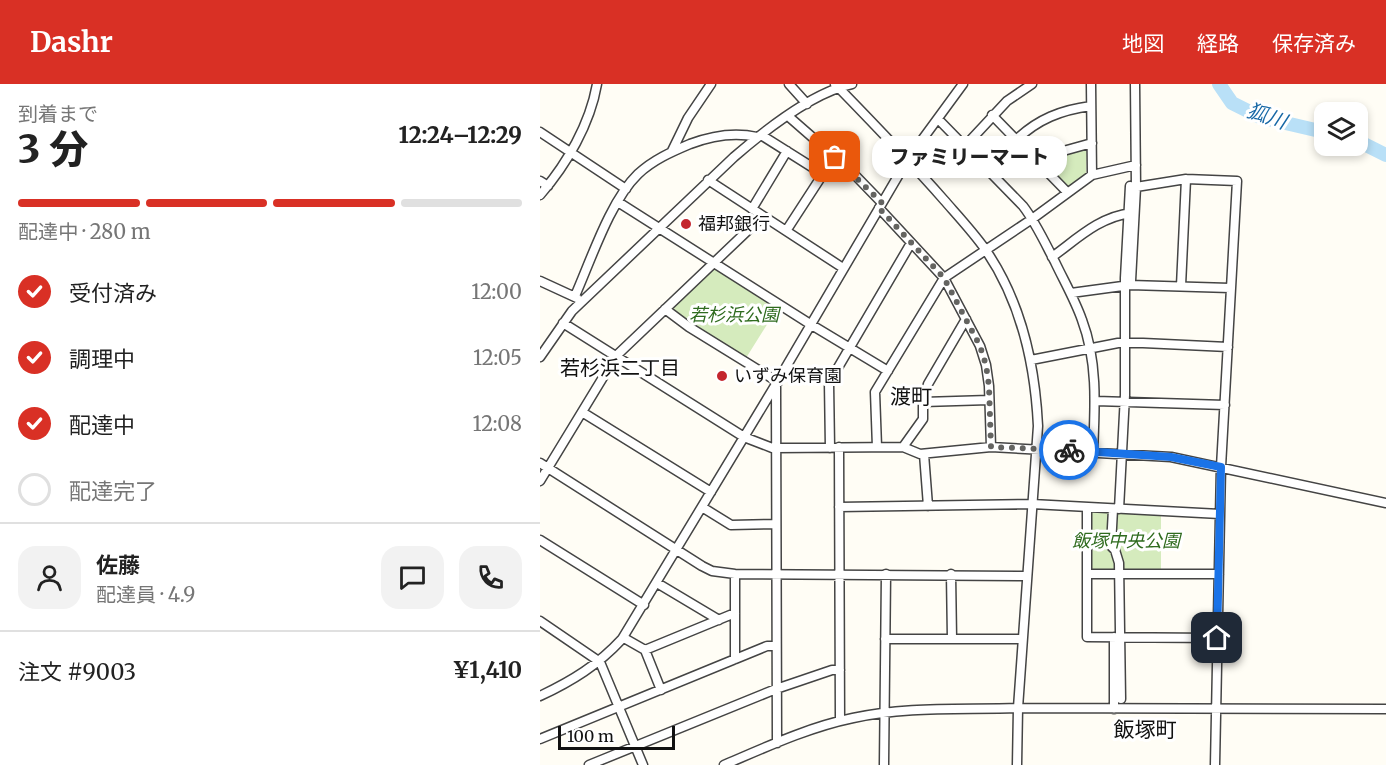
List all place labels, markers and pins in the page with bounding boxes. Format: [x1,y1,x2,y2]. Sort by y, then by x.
pin [809,131,860,182]
callout: ファミリーマート [871,136,1066,178]
place label: 福邦銀行 [698,212,770,235]
marker: 福邦銀行 [679,217,693,231]
place label: いずみ保育園 [734,364,842,387]
marker: いずみ保育園 [715,369,729,383]
pin [1191,612,1242,663]

